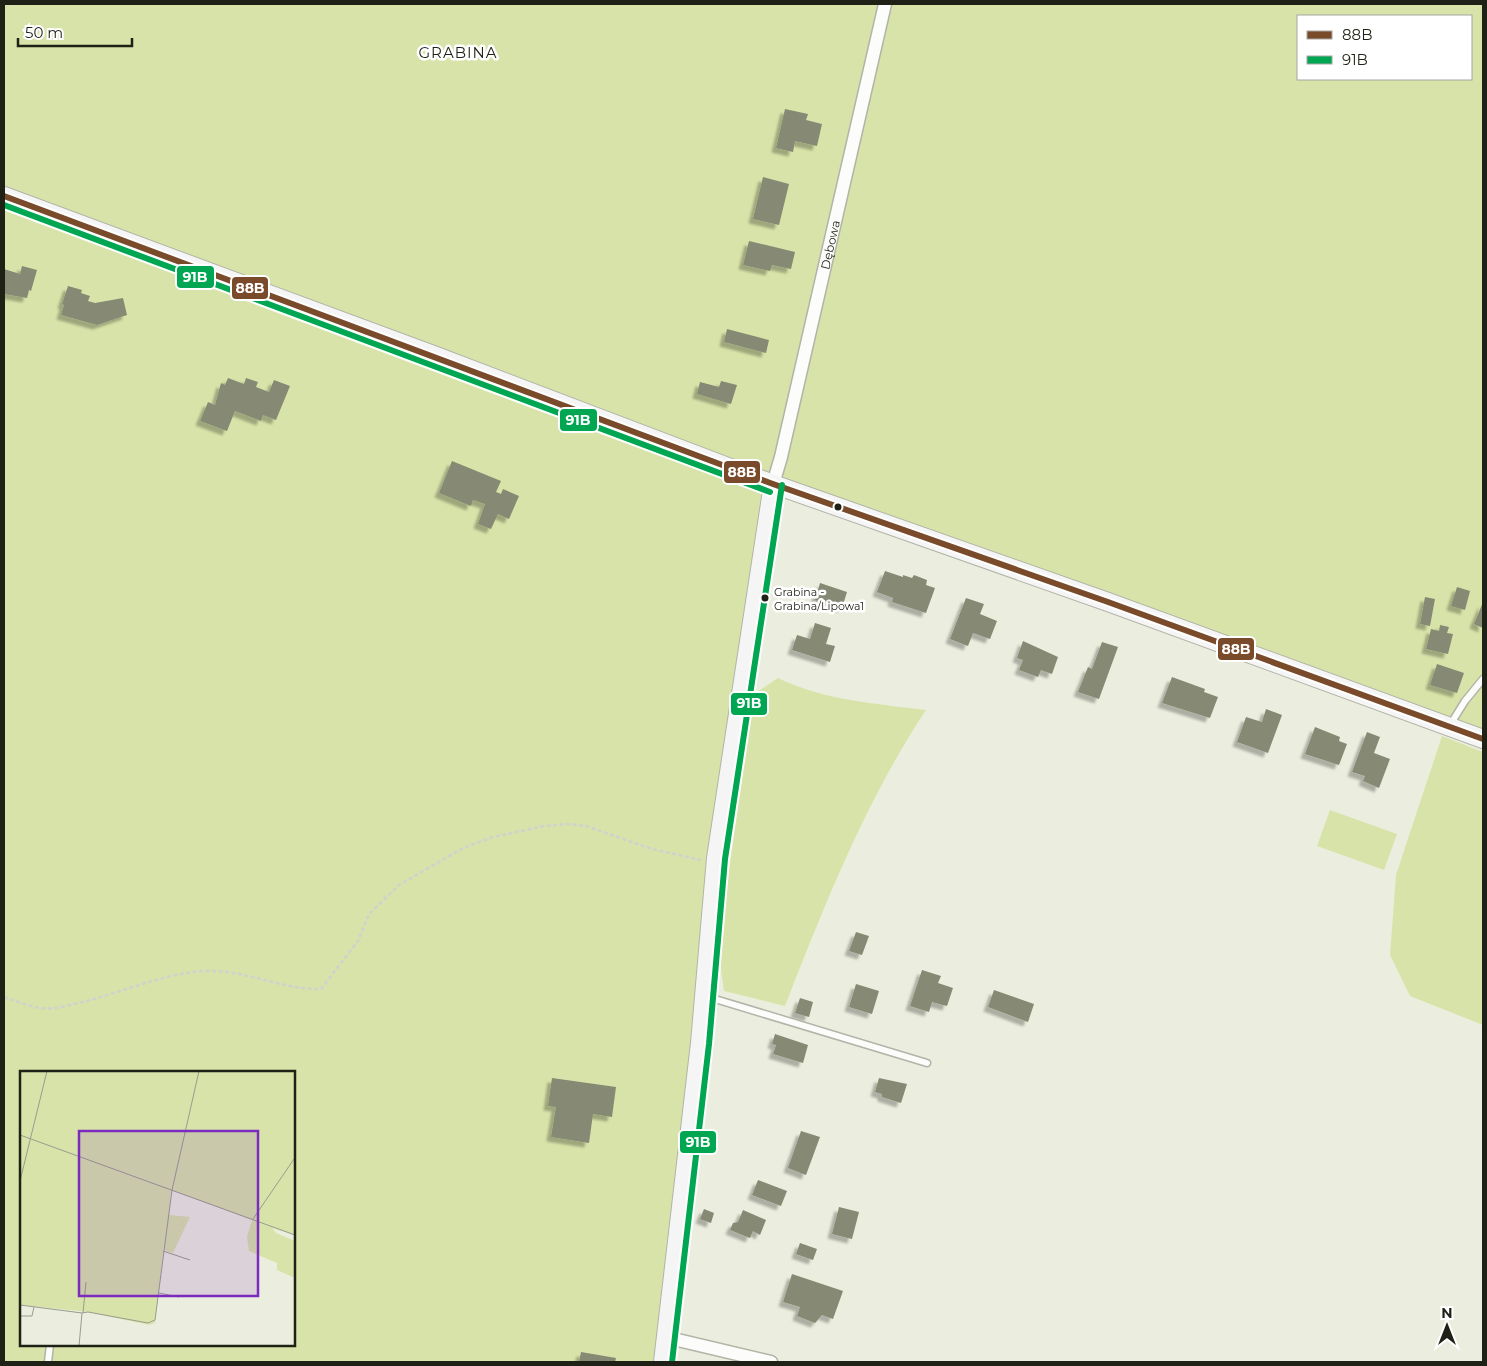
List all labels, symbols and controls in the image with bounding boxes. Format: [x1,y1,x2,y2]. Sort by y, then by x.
scale bar [18,15,131,47]
legend [1297,15,1472,80]
text: 50 m [25,23,63,42]
text: 88B [1342,25,1372,44]
district label: GRABINA [419,43,498,62]
text: 91B [1342,50,1368,69]
street label: Dębowa [817,219,843,271]
line badge: 91B [176,265,215,289]
text: 91B [182,268,208,286]
line badge: 88B [231,276,269,300]
text: 88B [235,279,265,297]
line badge: 91B [559,408,598,432]
text: 91B [565,411,591,429]
line badge: 88B [723,460,761,484]
text: 88B [727,463,757,481]
unlabelled marker [833,502,843,512]
place label: Grabina - Grabina/Lipowa1 [774,585,864,613]
marker: Grabina - Grabina/Lipowa1 [760,593,770,603]
line badge: 88B [1217,637,1255,661]
text: 88B [1221,640,1251,658]
line badge: 91B [730,692,768,716]
text: 91B [736,694,762,712]
inset map [20,1071,295,1346]
line badge: 91B [679,1130,717,1154]
text: 91B [685,1133,711,1151]
north arrow [1422,1301,1472,1351]
text: N [1441,1304,1453,1322]

